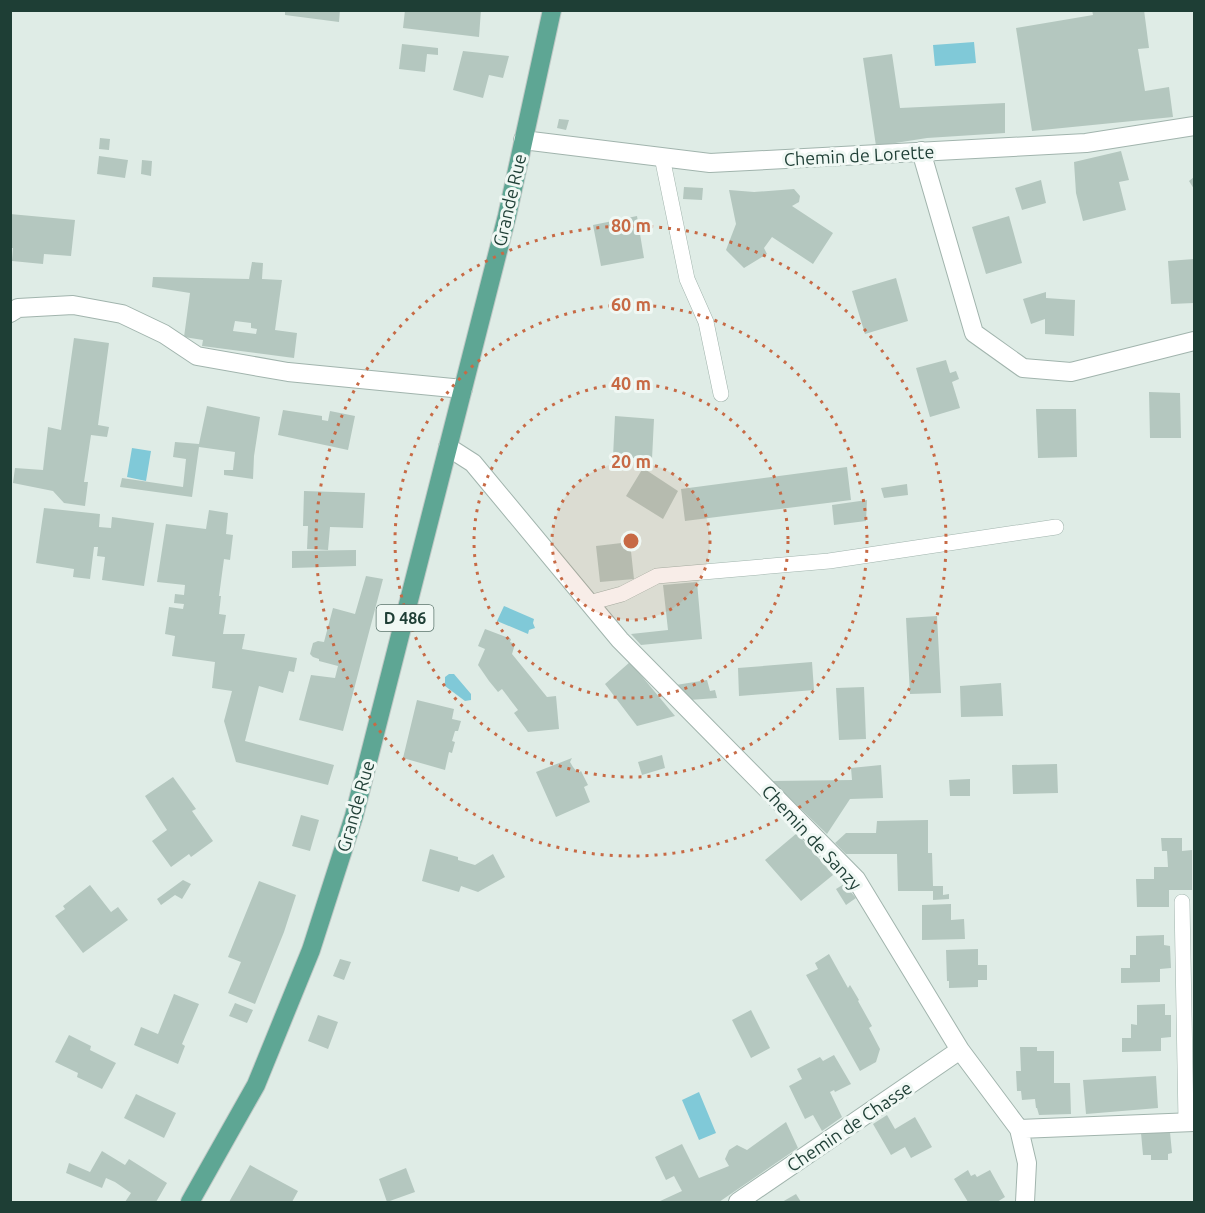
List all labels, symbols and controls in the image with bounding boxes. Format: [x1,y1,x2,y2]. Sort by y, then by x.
street label: Chemin de Lorette [783,141,935,169]
street label: Grande Rue [489,152,529,248]
text: 80 m [611,215,651,235]
text: 60 m [611,294,651,314]
text: 40 m [611,373,651,393]
text: 20 m [611,451,651,471]
centre of rings [621,531,641,551]
road number: D 486 [376,605,434,631]
street label: Grande Rue [332,758,378,854]
street label: Chemin de Sanzy [758,780,866,894]
street label: Chemin de Chasse [783,1077,915,1175]

